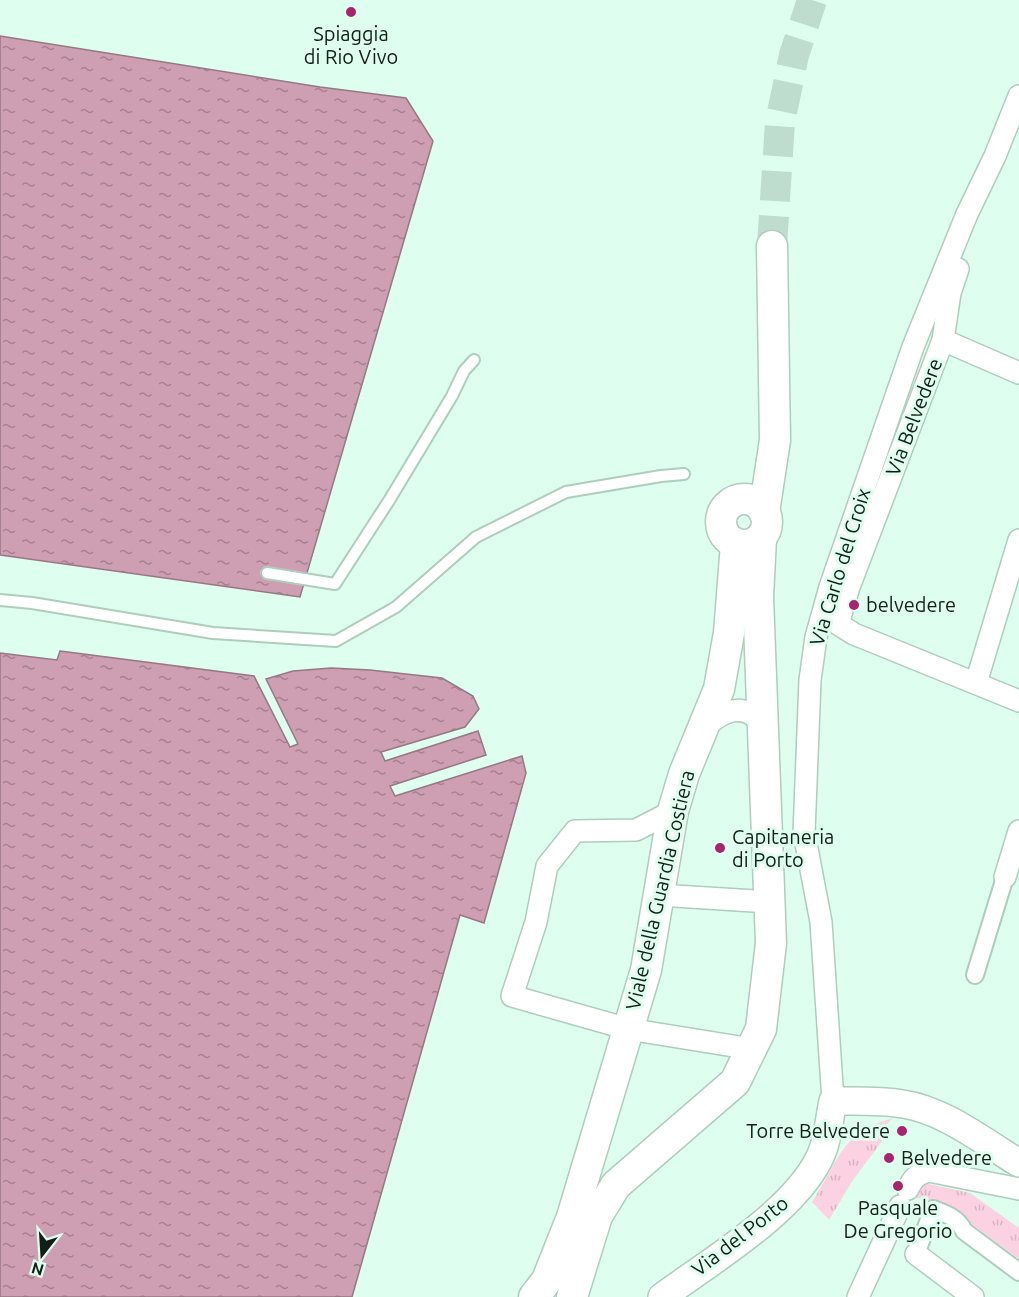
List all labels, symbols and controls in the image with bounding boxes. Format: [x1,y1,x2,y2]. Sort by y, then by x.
marker: Spiaggia di Rio Vivo [344,5,358,19]
place label: Spiaggia di Rio Vivo [304,22,398,68]
street label: Via Belvedere [881,355,947,479]
street label: Via Carlo del Croix [805,485,874,649]
place label: belvedere [866,593,956,616]
marker: belvedere [847,598,861,612]
street label: Viale della Guardia Costiera [621,768,698,1012]
place label: Capitaneria di Porto [732,825,834,871]
marker: Capitaneria di Porto [713,841,727,855]
place label: Torre Belvedere [746,1119,890,1142]
marker: Torre Belvedere [895,1124,909,1138]
place label: Belvedere [901,1146,992,1169]
marker: Belvedere [882,1151,896,1165]
marker: Pasquale De Gregorio [891,1179,905,1193]
street label: Via del Porto [687,1191,793,1280]
place label: Pasquale De Gregorio [844,1196,952,1242]
north arrow [12,1225,72,1285]
text: N [29,1259,46,1280]

